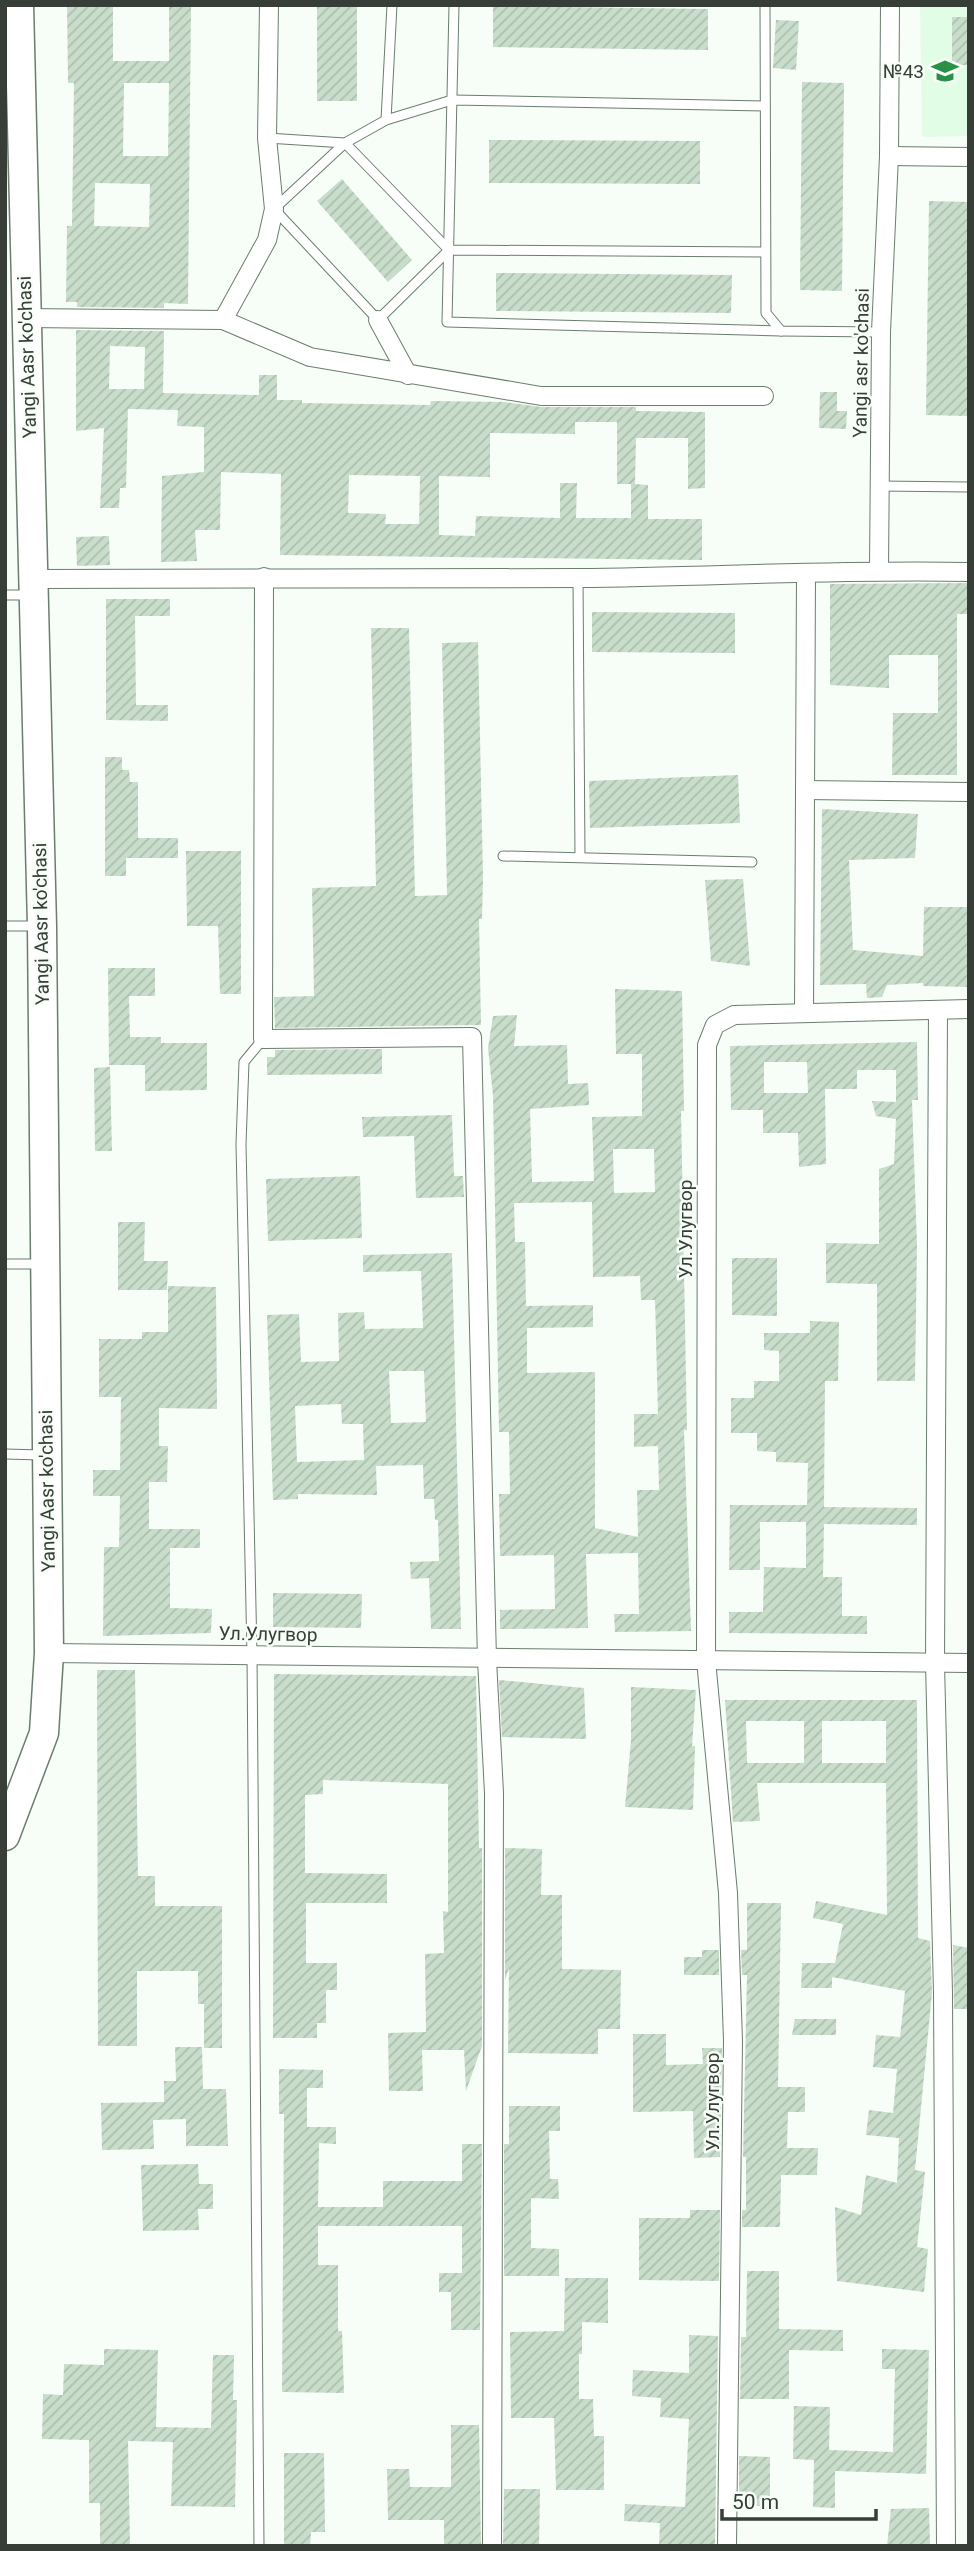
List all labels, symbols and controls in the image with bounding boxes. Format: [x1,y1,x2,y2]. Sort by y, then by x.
school or university icon: №43 [930,56,960,86]
place label: №43 [883,60,924,83]
street label: Yangi Aasr ko'chasi [13,275,41,439]
street label: Yangi asr ko'chasi [848,288,874,438]
street label: Yangi Aasr ko'chasi [28,843,54,1005]
street label: Ул.Улугвор [674,1180,697,1278]
street label: Yangi Aasr ko'chasi [34,1410,60,1572]
street label: Ул.Улугвор [218,1622,318,1646]
street label: Ул.Улугвор [701,2053,724,2151]
scale bar [722,2478,876,2522]
text: 50 m [732,2490,779,2514]

